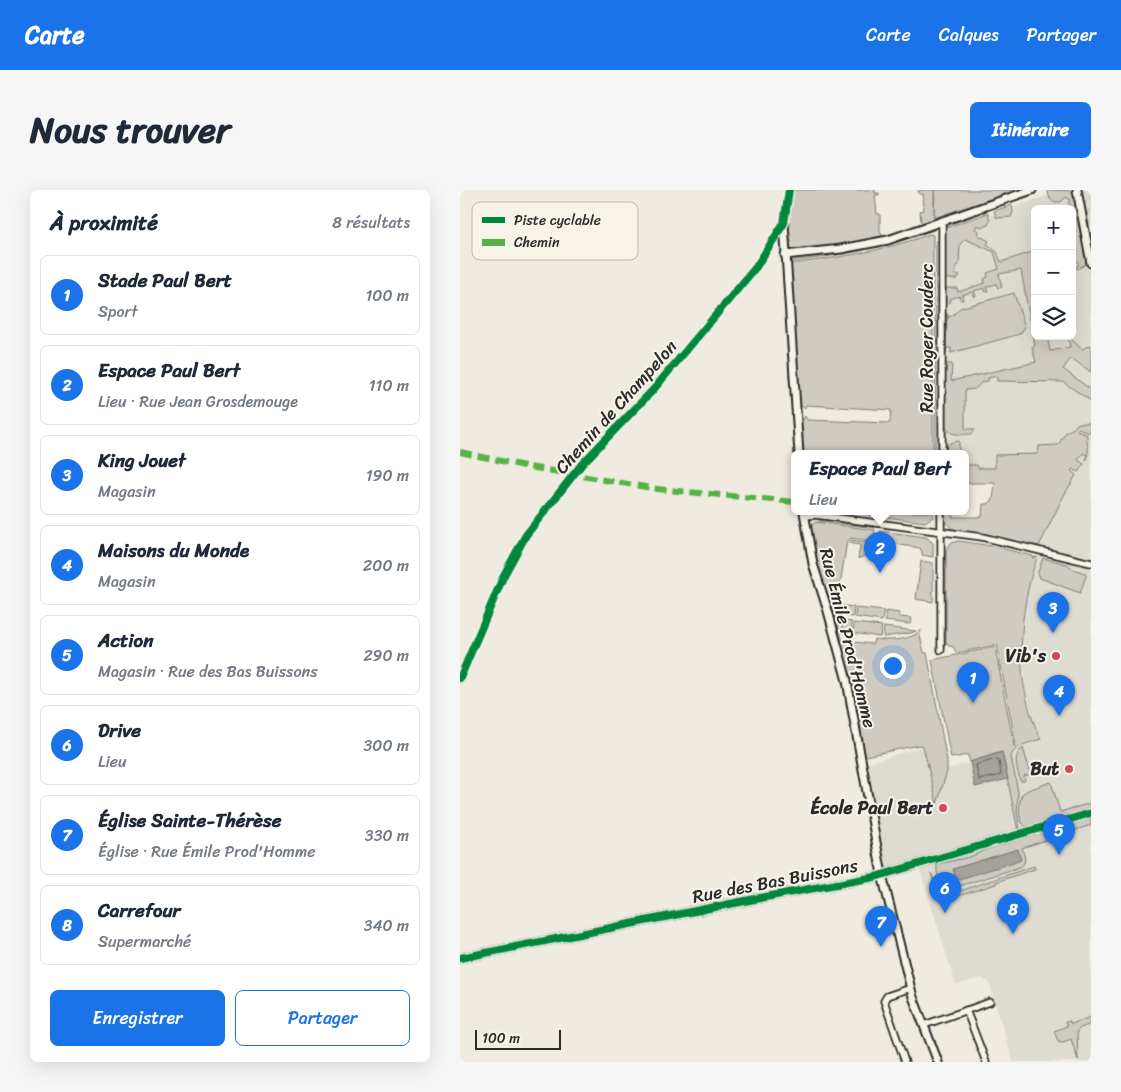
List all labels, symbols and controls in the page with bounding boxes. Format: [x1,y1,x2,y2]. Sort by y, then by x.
text: Carte [25,14,85,56]
text: Carte [866,19,911,51]
text: Calques [939,19,999,51]
text: Partager [1027,19,1096,51]
text: Nous trouver [30,99,230,161]
button: Itinéraire [970,102,1091,158]
legend [472,202,638,260]
text: À proximité [50,204,158,242]
map controls [1031,205,1076,340]
button: + [1031,205,1076,250]
text: 8 résultats [332,208,410,237]
text: Piste cyclable [514,208,601,233]
text: Chemin [514,230,560,255]
button: − [1031,250,1076,295]
street label: Rue Roger Couderc [911,263,943,413]
text: Stade Paul Bert [98,264,232,297]
text: 1 [64,281,70,310]
text: 100 m [365,281,409,310]
button: layers [1031,295,1076,340]
text: Sport [98,297,138,326]
street label: Chemin de Champelon [547,332,686,482]
text: Espace Paul Bert [98,354,240,387]
text: 2 [62,371,72,400]
text: 110 m [369,371,409,400]
text: Lieu · Rue Jean Grosdemouge [98,387,298,416]
text: King Jouet [98,444,186,477]
popup [791,450,969,515]
text: Espace Paul Bert [809,452,951,485]
text: 3 [63,461,71,490]
text: 190 m [366,461,409,490]
text: Magasin [98,477,156,506]
text: Lieu [809,485,838,514]
pin: 2 [864,532,896,573]
text: Maisons du Monde [98,534,249,567]
street label: Rue Émile Prod'Homme [810,545,886,731]
text: 4 [62,551,72,580]
text: 200 m [363,551,409,580]
text: Magasin [98,567,156,596]
pin: 3 [1037,592,1069,633]
text: Action [98,624,153,657]
place label: Vib's [1005,640,1047,672]
text: 5 [62,641,72,670]
text: 290 m [363,641,409,670]
marker: Vib's [1050,650,1062,662]
your location [880,653,906,679]
text: Magasin · Rue des Bas Buissons [98,657,318,686]
pin: 1 [957,662,989,703]
pin: 4 [1043,675,1075,716]
text: Drive [98,714,141,747]
text: 6 [62,731,72,760]
text: 300 m [364,731,409,760]
text: Lieu [98,747,127,776]
place label: But [1030,753,1059,785]
marker: But [1063,763,1075,775]
place label: École Paul Bert [810,792,933,824]
marker: École Paul Bert [937,802,949,814]
text: Église Sainte-Thérèse [98,804,281,837]
pin: 5 [1043,814,1075,855]
text: 7 [62,821,72,850]
text: 330 m [365,821,409,850]
text: Église · Rue Émile Prod'Homme [98,837,315,866]
street label: Rue des Bas Buissons [689,849,861,913]
pin: 6 [929,872,961,913]
pin: 8 [997,893,1029,934]
text: Carrefour [98,894,180,927]
pin: 7 [865,906,897,947]
text: 8 [62,911,72,940]
text: 340 m [364,911,409,940]
text: Supermarché [98,927,191,956]
button: Enregistrer [50,990,225,1046]
button: Partager [235,990,410,1046]
text: 100 m [482,1026,520,1051]
scale bar [475,1027,561,1050]

